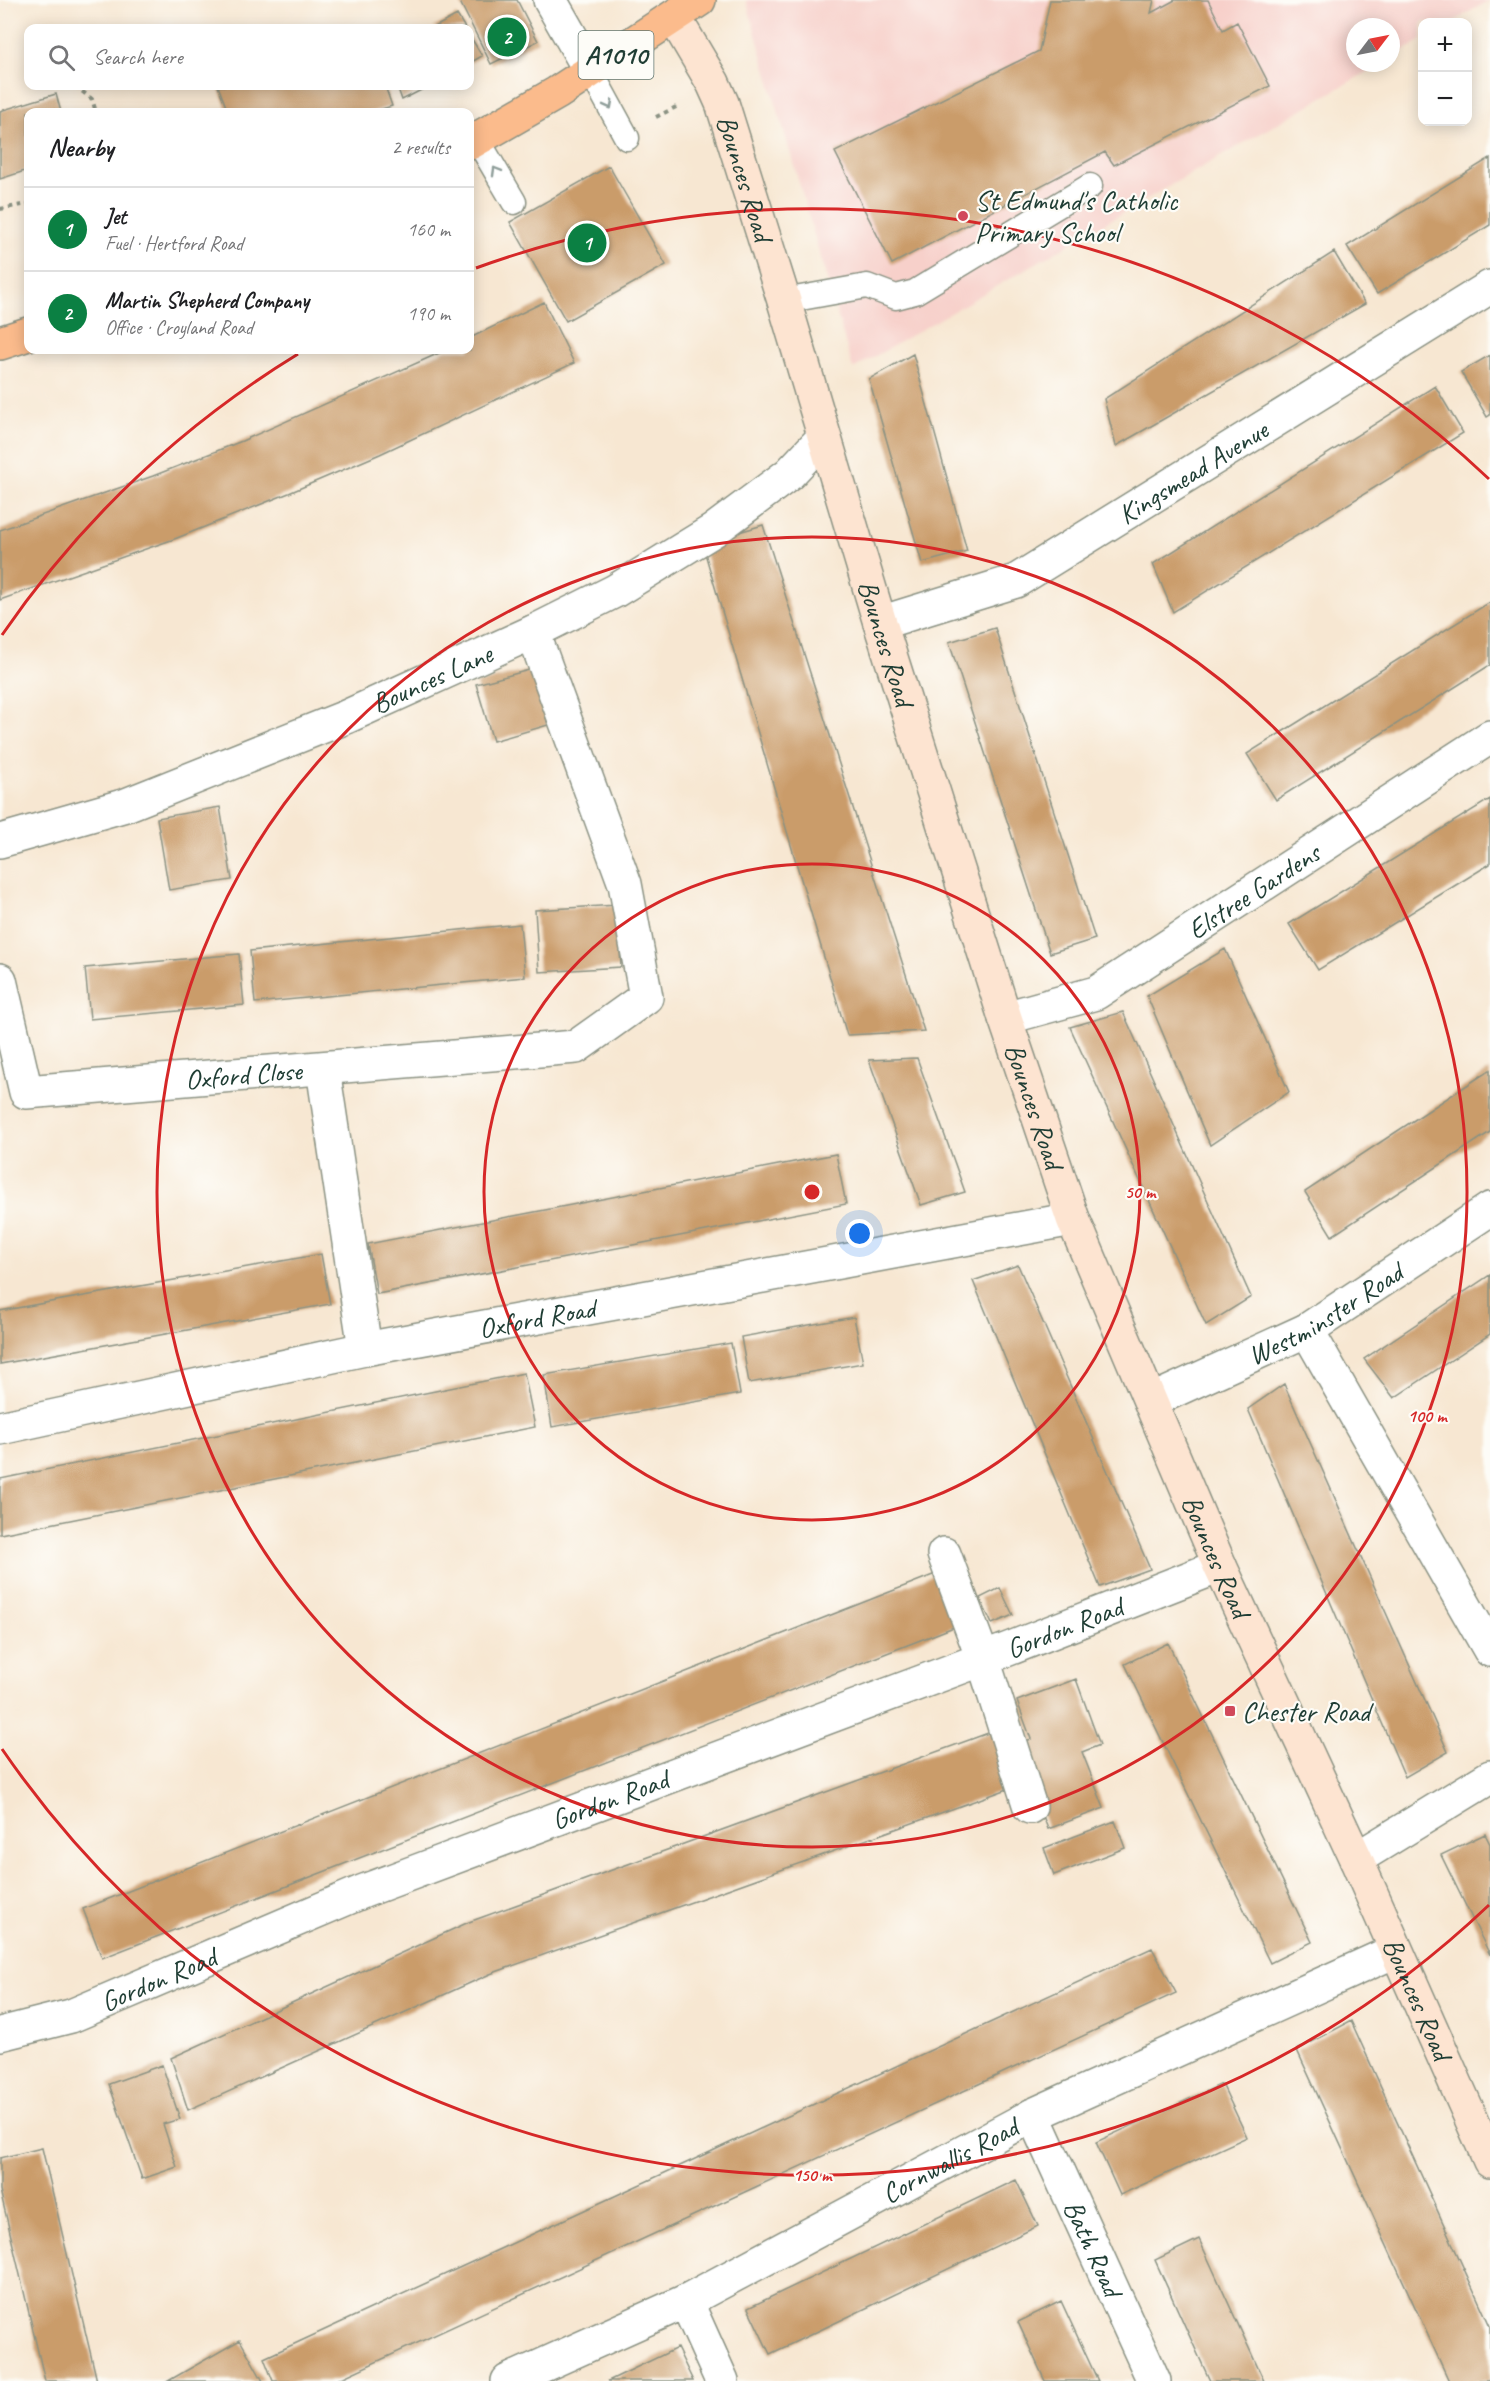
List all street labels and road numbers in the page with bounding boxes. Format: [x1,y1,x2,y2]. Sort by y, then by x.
road number: A1010 [578,31,654,79]
street label: Bounces Road [709,111,783,249]
street label: Kingsmead Avenue [1111,411,1276,531]
street label: Bounces Road [851,576,924,714]
street label: Bounces Lane [366,635,499,721]
street label: Elstree Gardens [1180,834,1328,947]
street label: Bounces Road [997,1039,1073,1177]
street label: Oxford Close [184,1052,305,1096]
street label: Westminster Road [1242,1252,1412,1372]
street label: Oxford Road [476,1289,602,1345]
street label: Bounces Road [1175,1490,1260,1626]
street label: Gordon Road [1001,1587,1131,1666]
street label: Gordon Road [546,1760,676,1837]
street label: Bounces Road [1376,1932,1462,2068]
street label: Gordon Road [95,1937,225,2019]
street label: Cornwallis Road [875,2107,1027,2211]
street label: Bath Road [1056,2194,1132,2305]

